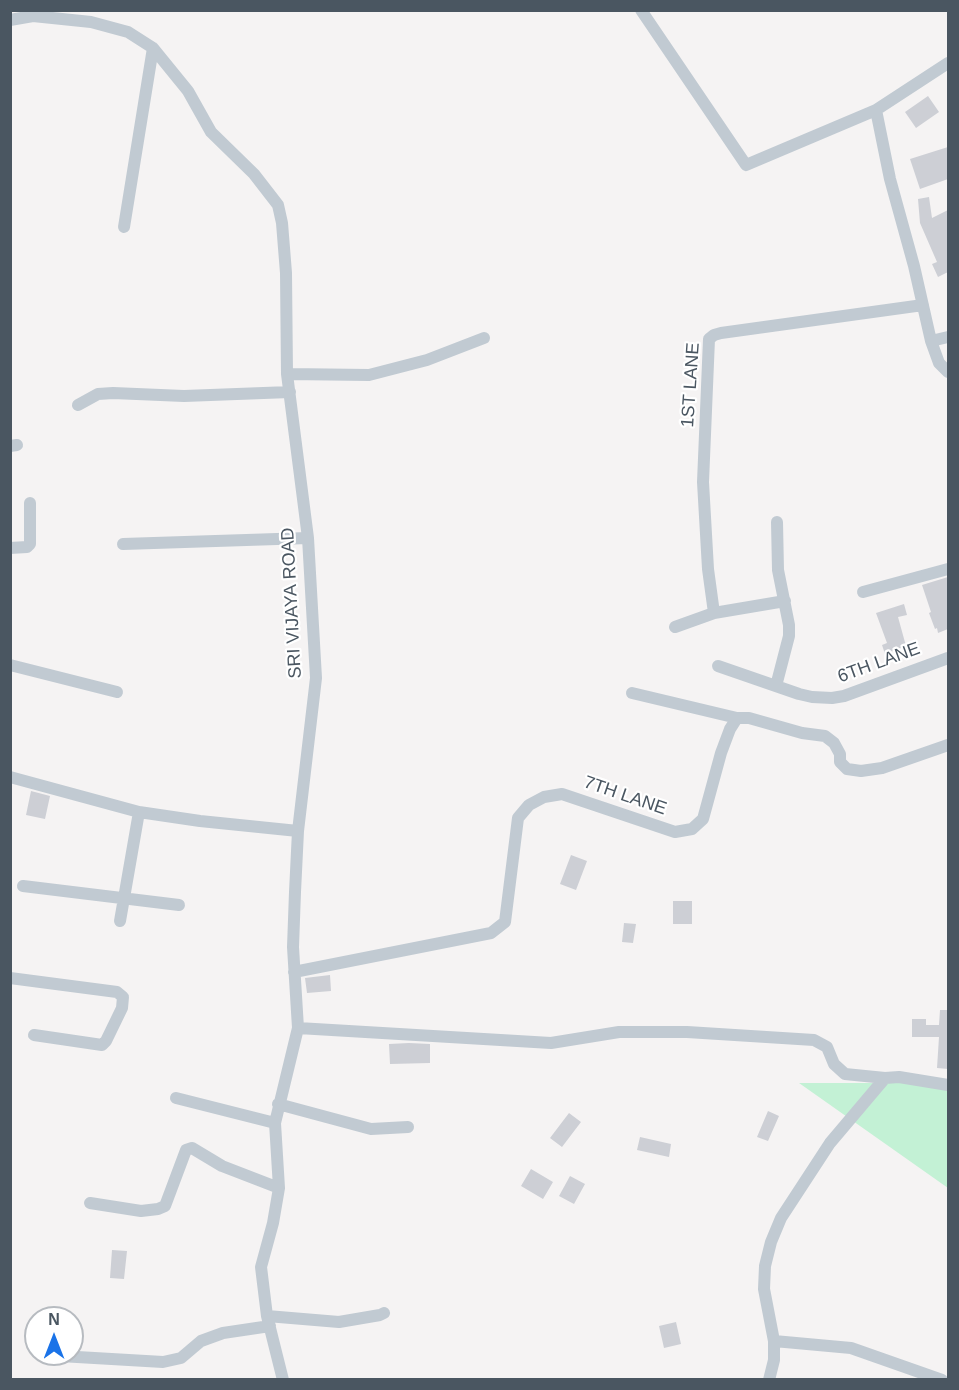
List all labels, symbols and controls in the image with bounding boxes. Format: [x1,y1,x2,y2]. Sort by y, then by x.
street label: 1ST LANE [677,342,705,428]
street label: SRI VIJAYA ROAD [277,527,307,679]
street label: 6TH LANE [835,638,923,688]
street label: 7TH LANE [581,772,669,820]
north arrow [24,1306,84,1366]
text: N [48,1311,60,1328]

